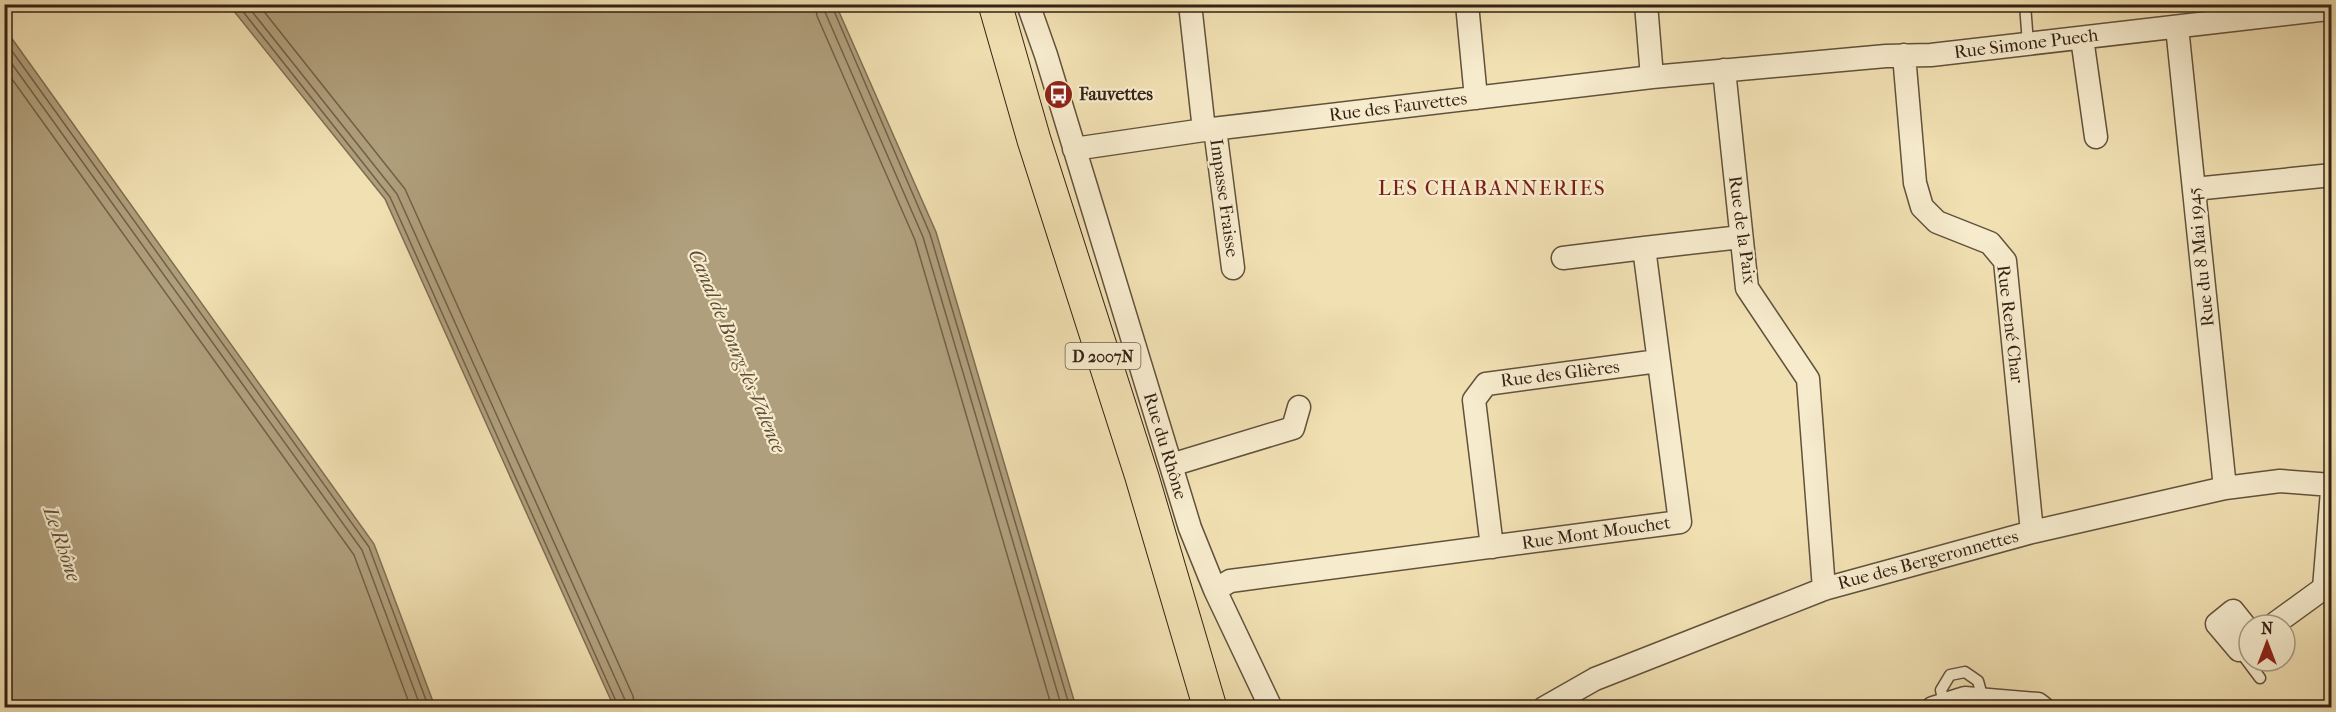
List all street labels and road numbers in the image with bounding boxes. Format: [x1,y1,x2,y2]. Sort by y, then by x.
street label: Rue Simone Puech [1953,25,2099,63]
street label: Rue des Fauvettes [1328,88,1468,126]
street label: Impasse Fraisse [1205,137,1243,259]
street label: Rue de la Paix [1724,175,1760,286]
street label: Rue du 8 Mai 1945 [2183,186,2219,328]
street label: Rue René Char [1992,264,2028,385]
road number: D 2007N [1066,343,1140,369]
street label: Rue des Glières [1499,356,1621,392]
street label: Rue du Rhône [1139,390,1191,502]
street label: Rue Mont Mouchet [1520,512,1672,554]
street label: Rue des Bergeronnettes [1835,526,2021,594]

